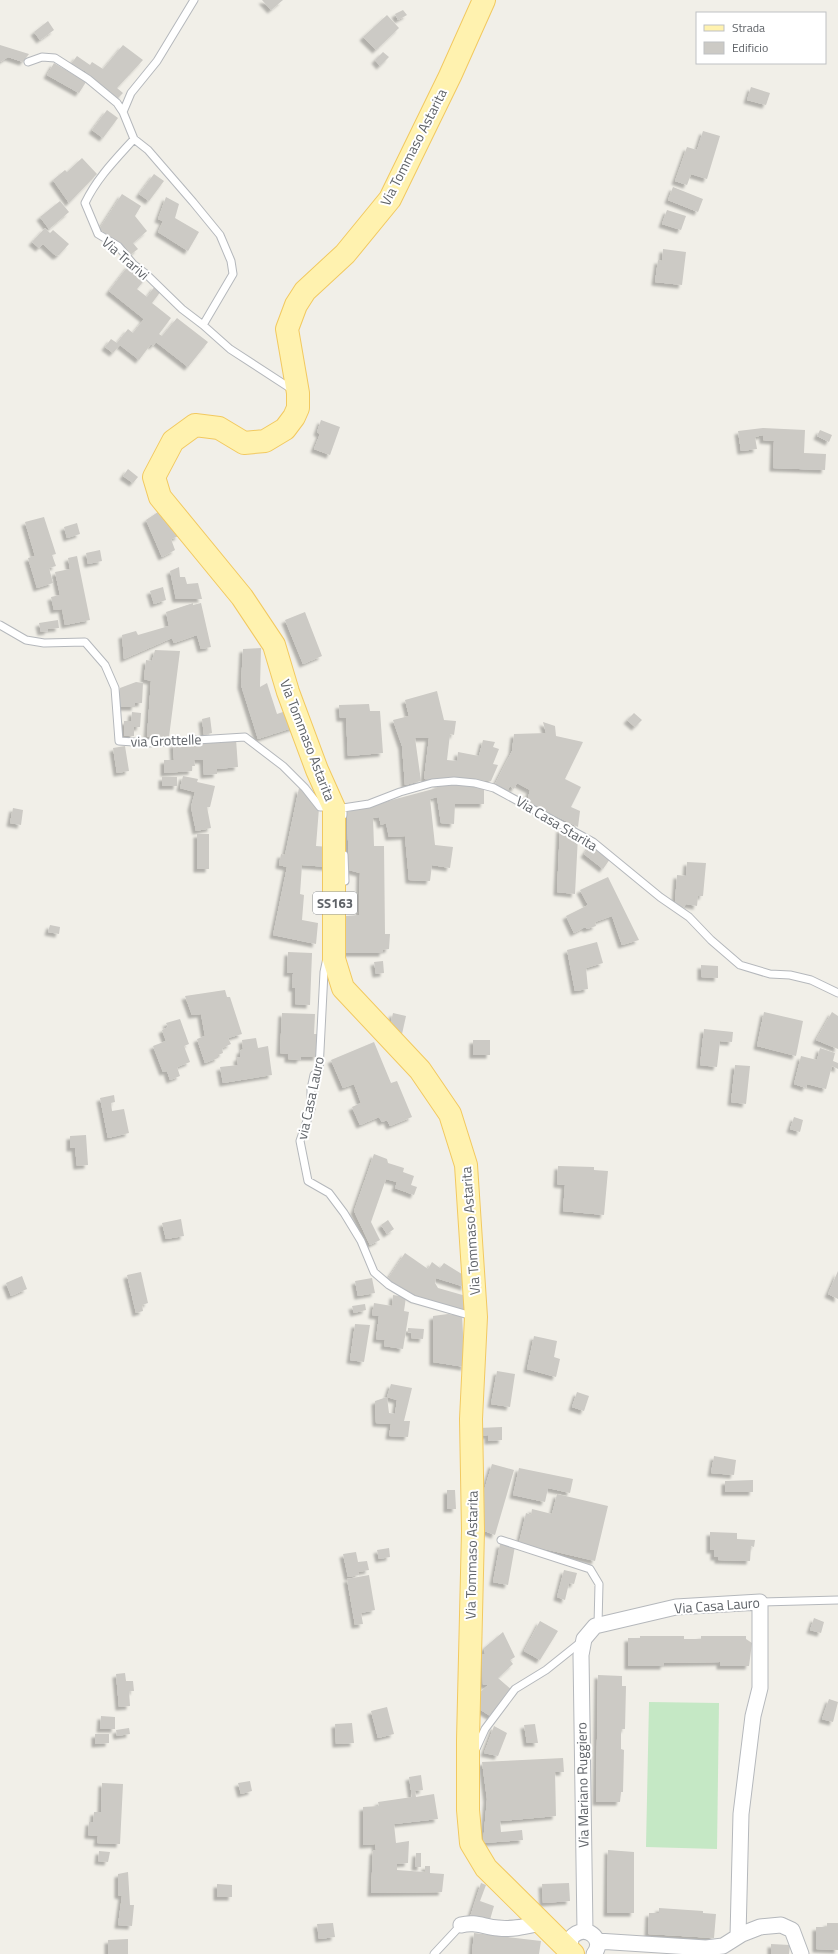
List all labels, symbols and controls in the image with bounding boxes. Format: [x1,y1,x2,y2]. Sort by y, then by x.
legend [696,12,826,64]
text: Strada [732,18,765,37]
text: Edificio [732,38,768,57]
street label: Via Tommaso Astarita [374,85,452,209]
street label: Via Trarivi [98,231,154,285]
street label: Via Tommaso Astarita [275,676,341,804]
street label: via Grottelle [130,728,202,752]
street label: Via Casa Starita [512,790,602,856]
road number: SS163 [313,892,357,914]
street label: via Casa Lauro [291,1055,329,1141]
street label: Via Tommaso Astarita [455,1166,485,1296]
street label: Via Tommaso Astarita [459,1490,483,1620]
street label: Via Casa Lauro [673,1592,761,1618]
street label: Via Mariano Ruggiero [570,1722,594,1848]

